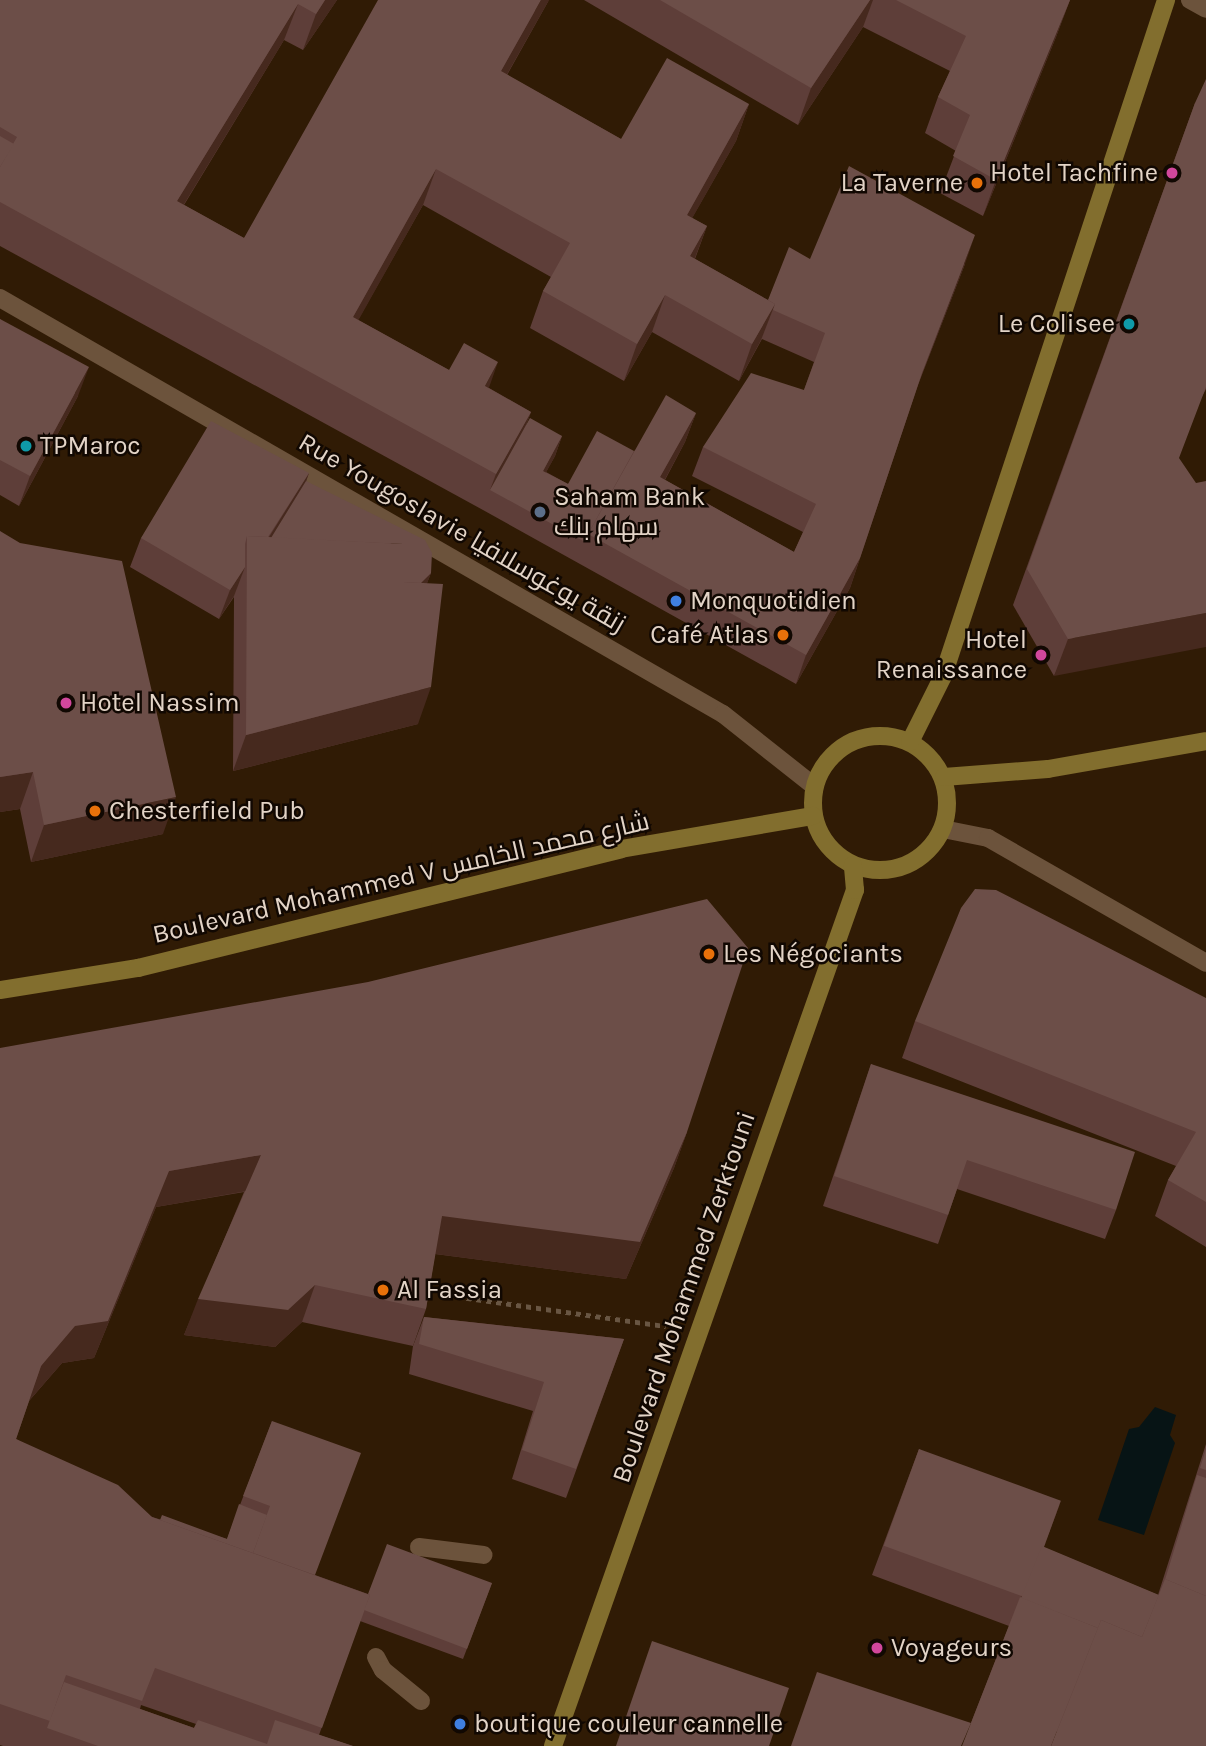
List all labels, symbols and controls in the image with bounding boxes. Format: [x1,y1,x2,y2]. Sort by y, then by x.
place label: Hotel Tachfine [990,157,1158,189]
marker: Hotel Tachfine [1164,165,1180,181]
place label: La Taverne [840,167,963,199]
marker: La Taverne [969,175,985,191]
place label: Le Colisee [998,308,1115,340]
marker: Le Colisee [1121,316,1137,332]
street label: Rue Yougoslavie زنقة يوغوسلافيا [293,426,631,640]
place label: TPMaroc [40,430,141,462]
marker: TPMaroc [18,438,34,454]
place label: Saham Bank سهام بنك [554,481,705,542]
marker: Saham Bank سهام بنك [532,504,548,520]
place label: Monquotidien [690,585,857,617]
marker: Monquotidien [668,593,684,609]
place label: Café Atlas [650,619,769,651]
place label: Hotel Renaissance [876,624,1027,686]
marker: Café Atlas [775,627,791,643]
marker: Hotel Renaissance [1033,647,1049,663]
place label: Hotel Nassim [80,687,240,719]
marker: Hotel Nassim [58,695,74,711]
place label: Chesterfield Pub [109,795,305,827]
marker: Chesterfield Pub [87,803,103,819]
street label: Boulevard Mohammed V شارع محمد الخامس [150,806,652,950]
place label: Les Négociants [723,938,903,970]
marker: Les Négociants [701,946,717,962]
street label: Boulevard Mohammed Zerktouni [606,1107,762,1487]
place label: Al Fassia [397,1274,502,1306]
marker: Al Fassia [375,1282,391,1298]
place label: Voyageurs [891,1632,1012,1664]
marker: Voyageurs [869,1640,885,1656]
place label: boutique couleur cannelle [474,1708,783,1740]
marker: boutique couleur cannelle [452,1716,468,1732]

